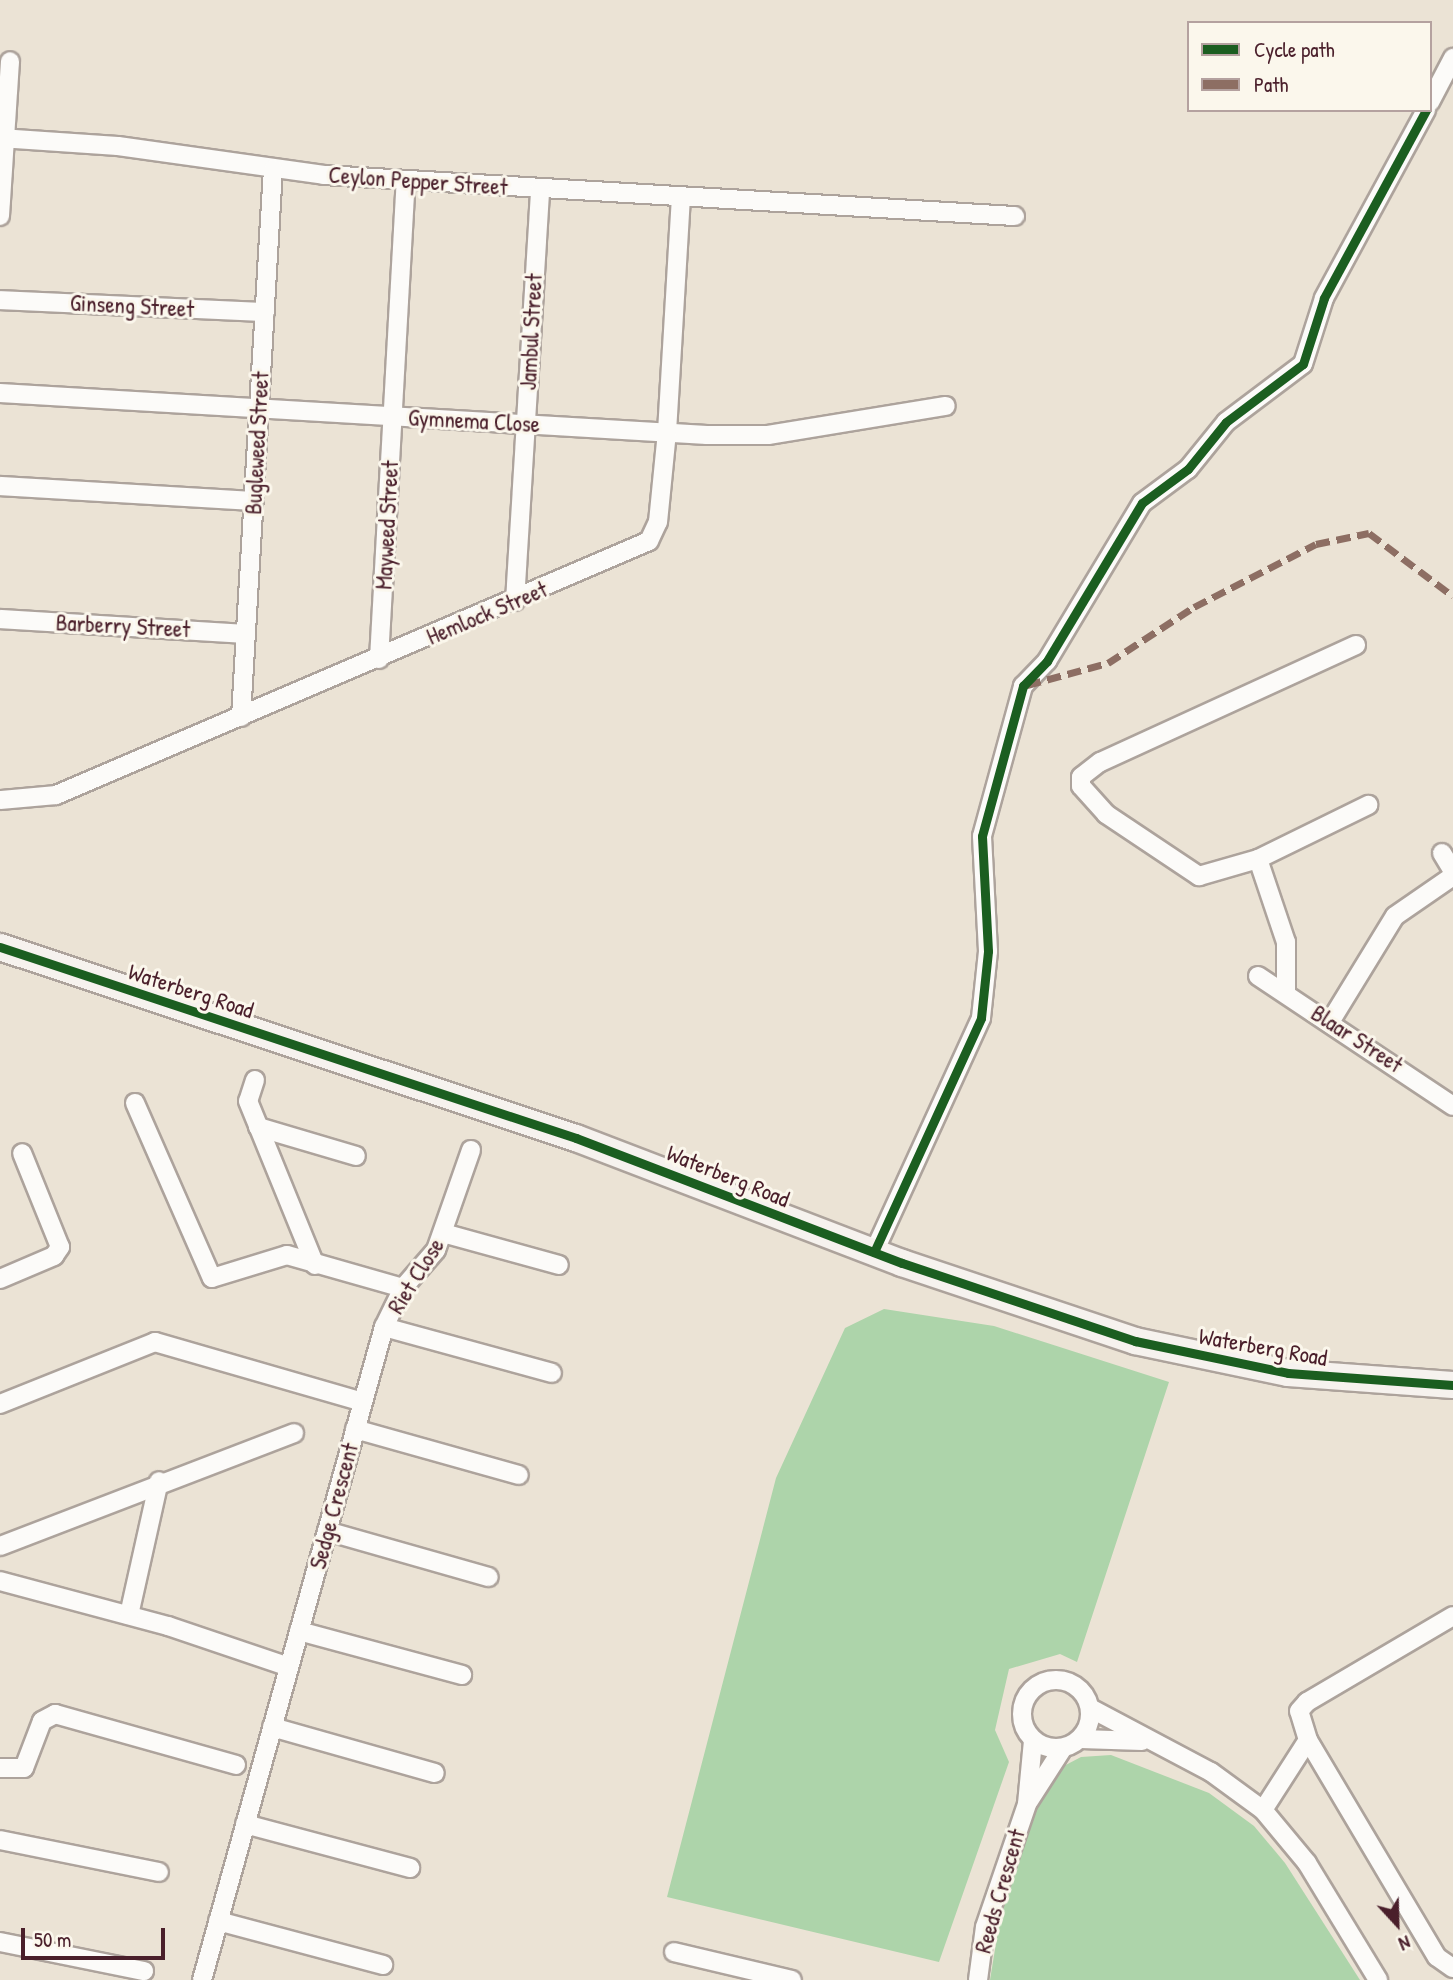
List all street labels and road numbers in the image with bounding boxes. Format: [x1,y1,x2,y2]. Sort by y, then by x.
street label: Ceylon Pepper Street [328,161,508,201]
street label: Jambul Street [514,273,548,391]
street label: Ginseng Street [69,289,195,323]
street label: Bugleweed Street [239,371,275,515]
street label: Gymnema Close [407,404,541,438]
street label: Mayweed Street [370,460,404,590]
street label: Hemlock Street [423,575,551,651]
street label: Barberry Street [55,609,191,643]
street label: Waterberg Road [125,958,257,1024]
street label: Blaar Street [1306,999,1408,1079]
street label: Waterberg Road [663,1139,793,1213]
street label: Riet Close [382,1233,450,1319]
street label: Waterberg Road [1197,1322,1329,1372]
street label: Sedge Crescent [304,1440,364,1572]
street label: Reeds Crescent [969,1826,1031,1956]

